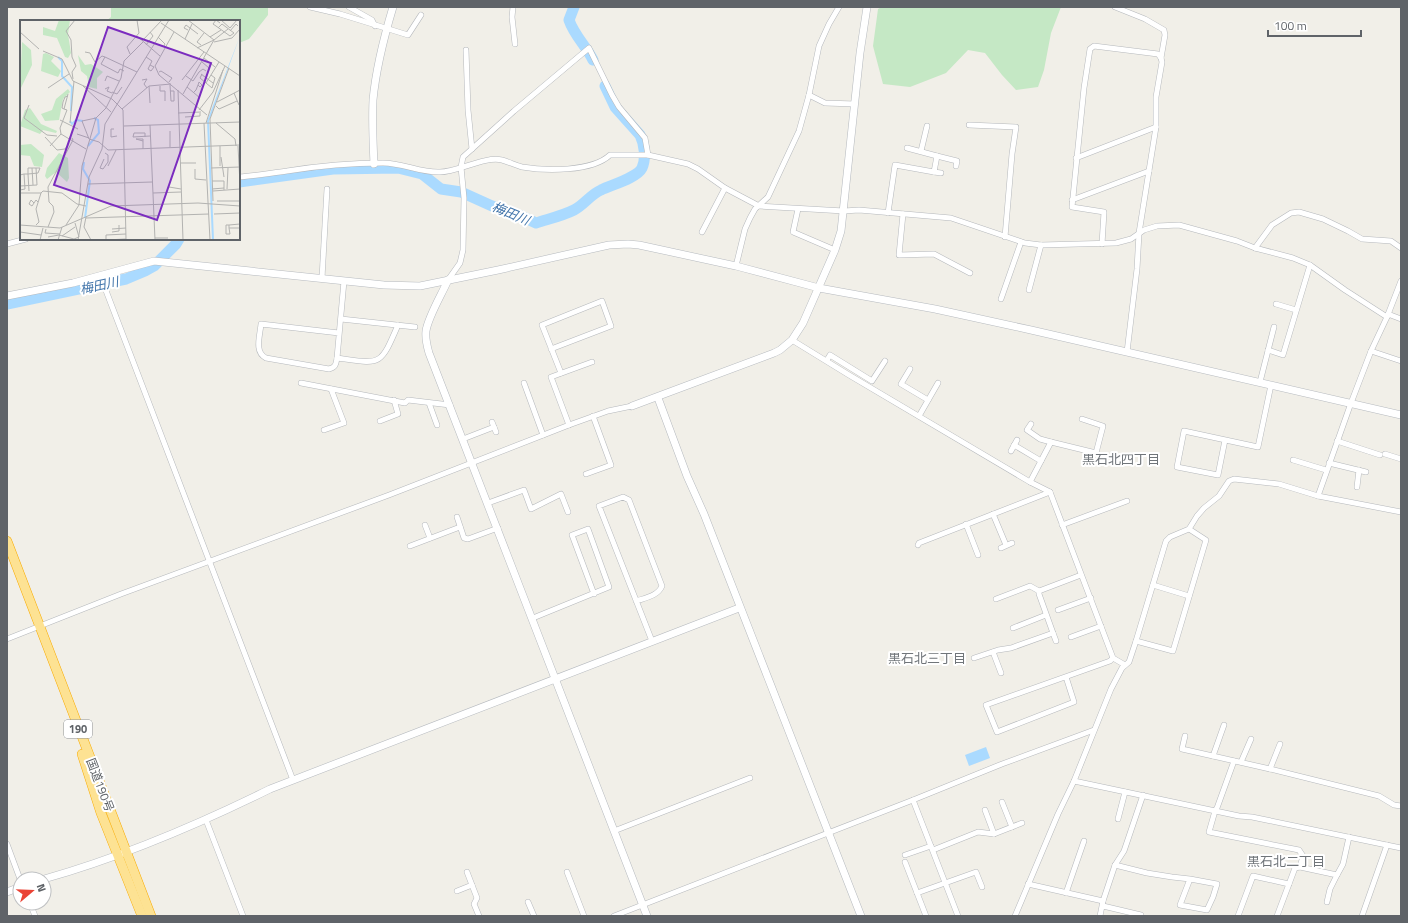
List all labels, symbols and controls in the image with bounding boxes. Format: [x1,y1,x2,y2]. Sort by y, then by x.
scale bar [1268,12,1361,38]
text: 100 m [1274,16,1307,35]
inset map [20,20,240,240]
water label: 梅田川 [489,196,535,231]
water label: 梅田川 [78,271,122,299]
district label: 黒石北四丁目 [1082,449,1160,469]
district label: 黒石北三丁目 [888,648,966,668]
road number: 190 [64,720,92,738]
street label: 国道190号 [82,755,119,814]
district label: 黒石北二丁目 [1247,851,1325,871]
north arrow [12,871,52,911]
text: N [33,882,50,894]

